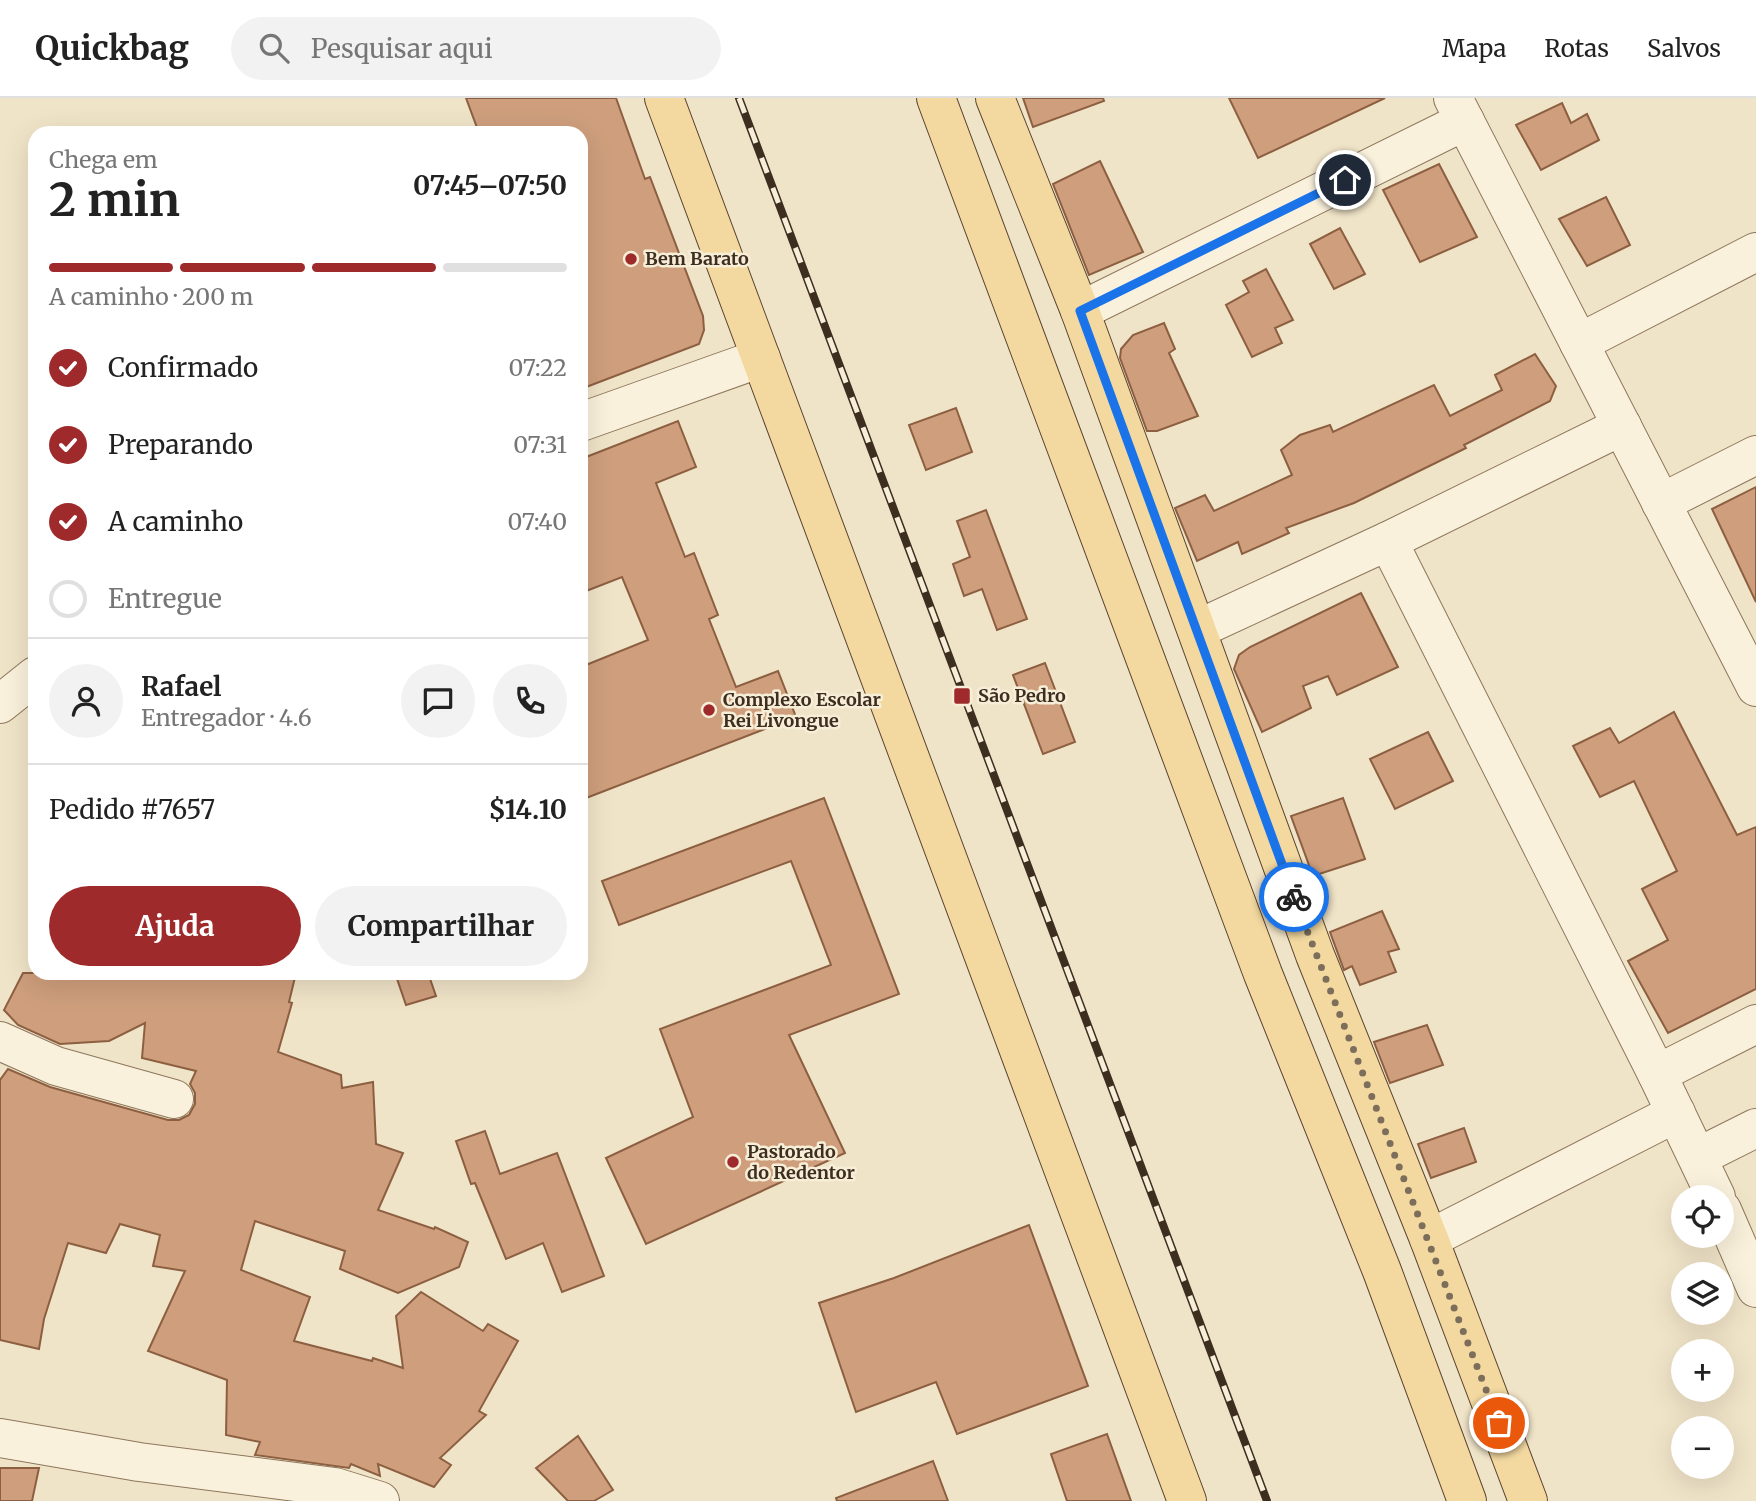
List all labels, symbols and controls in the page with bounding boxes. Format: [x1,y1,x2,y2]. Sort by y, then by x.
search box [231,17,721,80]
text: Quickbag [35,28,189,69]
icon: search [255,29,293,67]
text: Pesquisar aqui [311,32,493,65]
text: Mapa [1442,33,1506,64]
text: Rotas [1544,33,1609,64]
text: Salvos [1647,33,1721,64]
text: Chega em [49,145,158,174]
pin [1315,150,1375,210]
icon: home [1326,161,1364,199]
text: 07:45–07:50 [413,169,567,202]
text: 2 min [49,171,180,229]
place label: Bem Barato [645,247,749,270]
marker: Bem Barato [623,251,639,267]
text: A caminho · 200 m [49,282,253,311]
icon: check [49,349,87,387]
text: Confirmado [108,351,258,384]
text: 07:22 [509,353,567,382]
icon: check [49,426,87,464]
text: Preparando [108,428,253,461]
text: 07:31 [513,430,567,459]
icon: check [49,503,87,541]
text: A caminho [108,505,243,538]
text: 07:40 [508,507,567,536]
text: Entregue [108,582,222,615]
button: person [49,664,123,738]
button: chat [401,664,475,738]
button: phone [493,664,567,738]
text: Rafael [141,670,222,703]
place label: São Pedro [978,684,1066,707]
marker: São Pedro [952,686,972,706]
place label: Complexo Escolar Rei Livongue [723,688,881,732]
marker: Complexo Escolar Rei Livongue [701,702,717,718]
text: Entregador · 4.6 [141,703,312,732]
text: Pedido #7657 [49,793,215,826]
text: $14.10 [488,793,567,826]
courier [1259,862,1329,932]
icon: bike [1275,878,1313,916]
button: Ajuda [49,886,301,966]
button: Compartilhar [315,886,567,966]
place label: Pastorado do Redentor [747,1140,855,1184]
marker: Pastorado do Redentor [725,1154,741,1170]
map controls [1671,1185,1734,1479]
button: locate [1671,1185,1734,1248]
button: layers [1671,1262,1734,1325]
button: + [1671,1339,1734,1402]
pin [1469,1393,1529,1453]
icon: bag [1480,1404,1518,1442]
button: − [1671,1416,1734,1479]

